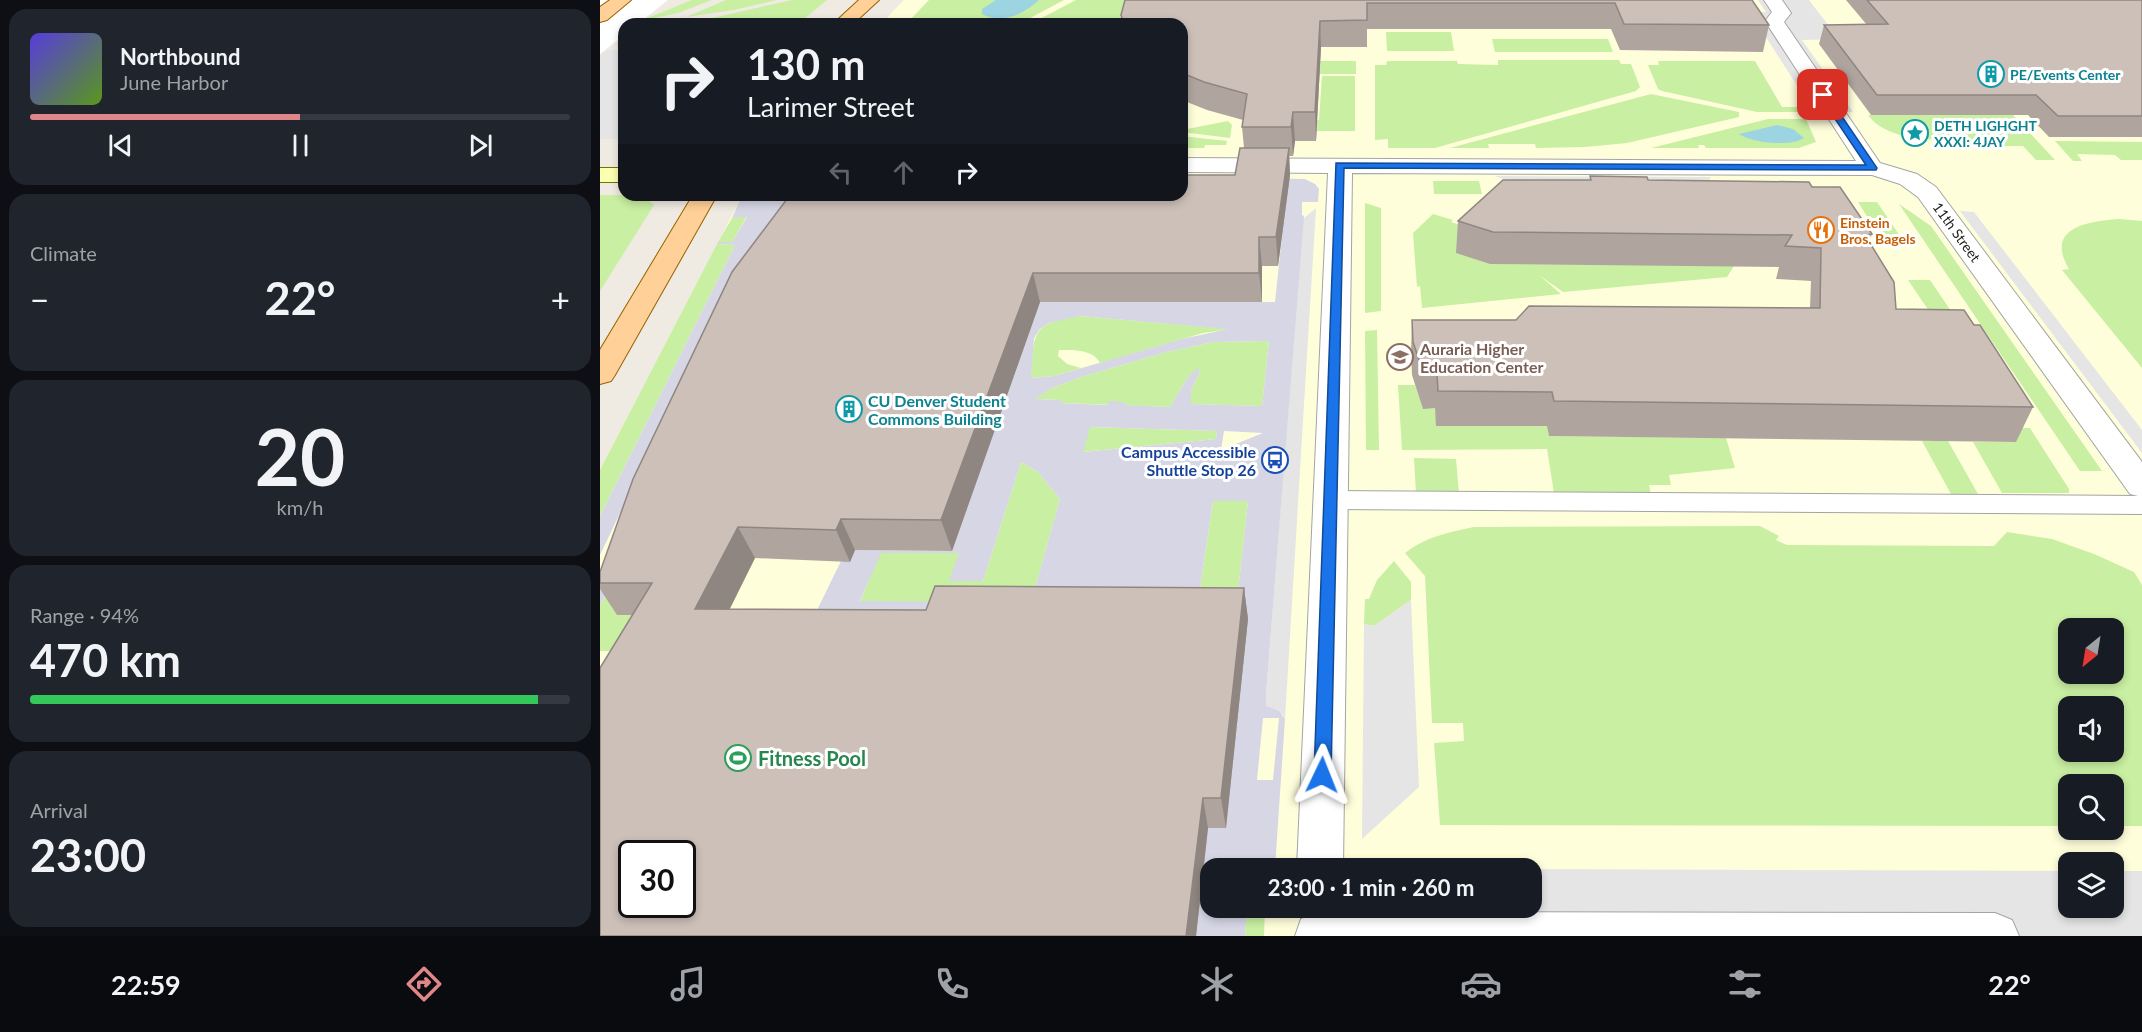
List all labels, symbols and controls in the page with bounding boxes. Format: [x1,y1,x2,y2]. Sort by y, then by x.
text: 130 m [747,39,865,89]
icon: right [648,42,726,120]
text: Northbound [120,43,240,70]
building icon: PE/Events Center [1976,59,2006,89]
place label: PE/Events Center [2010,66,2121,83]
pin [1797,69,1848,120]
text: June Harbor [120,70,228,94]
icon: arrive [1806,78,1839,111]
text: Larimer Street [747,90,914,123]
place label: DETH LIGHGHT XXXI: 4JAY [1934,117,2038,150]
place icon: DETH LIGHGHT XXXI: 4JAY [1900,118,1930,148]
icon: previous [104,129,137,162]
icon: pause [284,129,317,162]
icon: next [464,129,497,162]
icon: left [824,156,857,189]
icon: ahead [887,156,920,189]
icon: right [950,156,983,189]
street label: 11th Street [1930,199,1984,265]
place label: Einstein Bros. Bagels [1840,214,1916,247]
restaurant icon: Einstein Bros. Bagels [1806,215,1836,245]
text: Climate [30,241,97,265]
text: 22° [265,271,335,325]
text: − [30,279,49,319]
text: + [551,279,570,319]
place label: Auraria Higher Education Center [1419,339,1543,376]
school or university icon: Auraria Higher Education Center [1385,342,1415,372]
place label: CU Denver Student Commons Building [868,391,1006,428]
building icon: CU Denver Student Commons Building [834,394,864,424]
text: 20 [255,409,345,503]
place label: Campus Accessible Shuttle Stop 26 [1121,442,1256,479]
bus stop icon: Campus Accessible Shuttle Stop 26 [1260,445,1290,475]
text: km/h [277,495,323,519]
text: Range · 94% [30,603,139,627]
north arrow [2058,618,2124,684]
map controls [2058,618,2124,918]
text: 470 km [30,633,181,687]
button: sound [2058,696,2124,762]
sports icon: Fitness Pool [723,743,753,773]
position arrow [1290,743,1354,807]
place label: Fitness Pool [758,746,866,770]
button: search [2058,774,2124,840]
text: Arrival [30,798,88,822]
text: 23:00 [30,828,146,882]
speed limit sign: 30 [618,840,696,918]
button: layers [2058,852,2124,918]
text: 23:00 · 1 min · 260 m [1268,874,1474,901]
icon: directions [403,963,445,1005]
icon: music [667,963,709,1005]
icon: phone [931,963,973,1005]
icon: climate [1196,963,1238,1005]
icon: car [1460,963,1502,1005]
icon: filters [1724,963,1766,1005]
text: 22:59 [111,968,181,1001]
text: 22° [1988,968,2031,1001]

